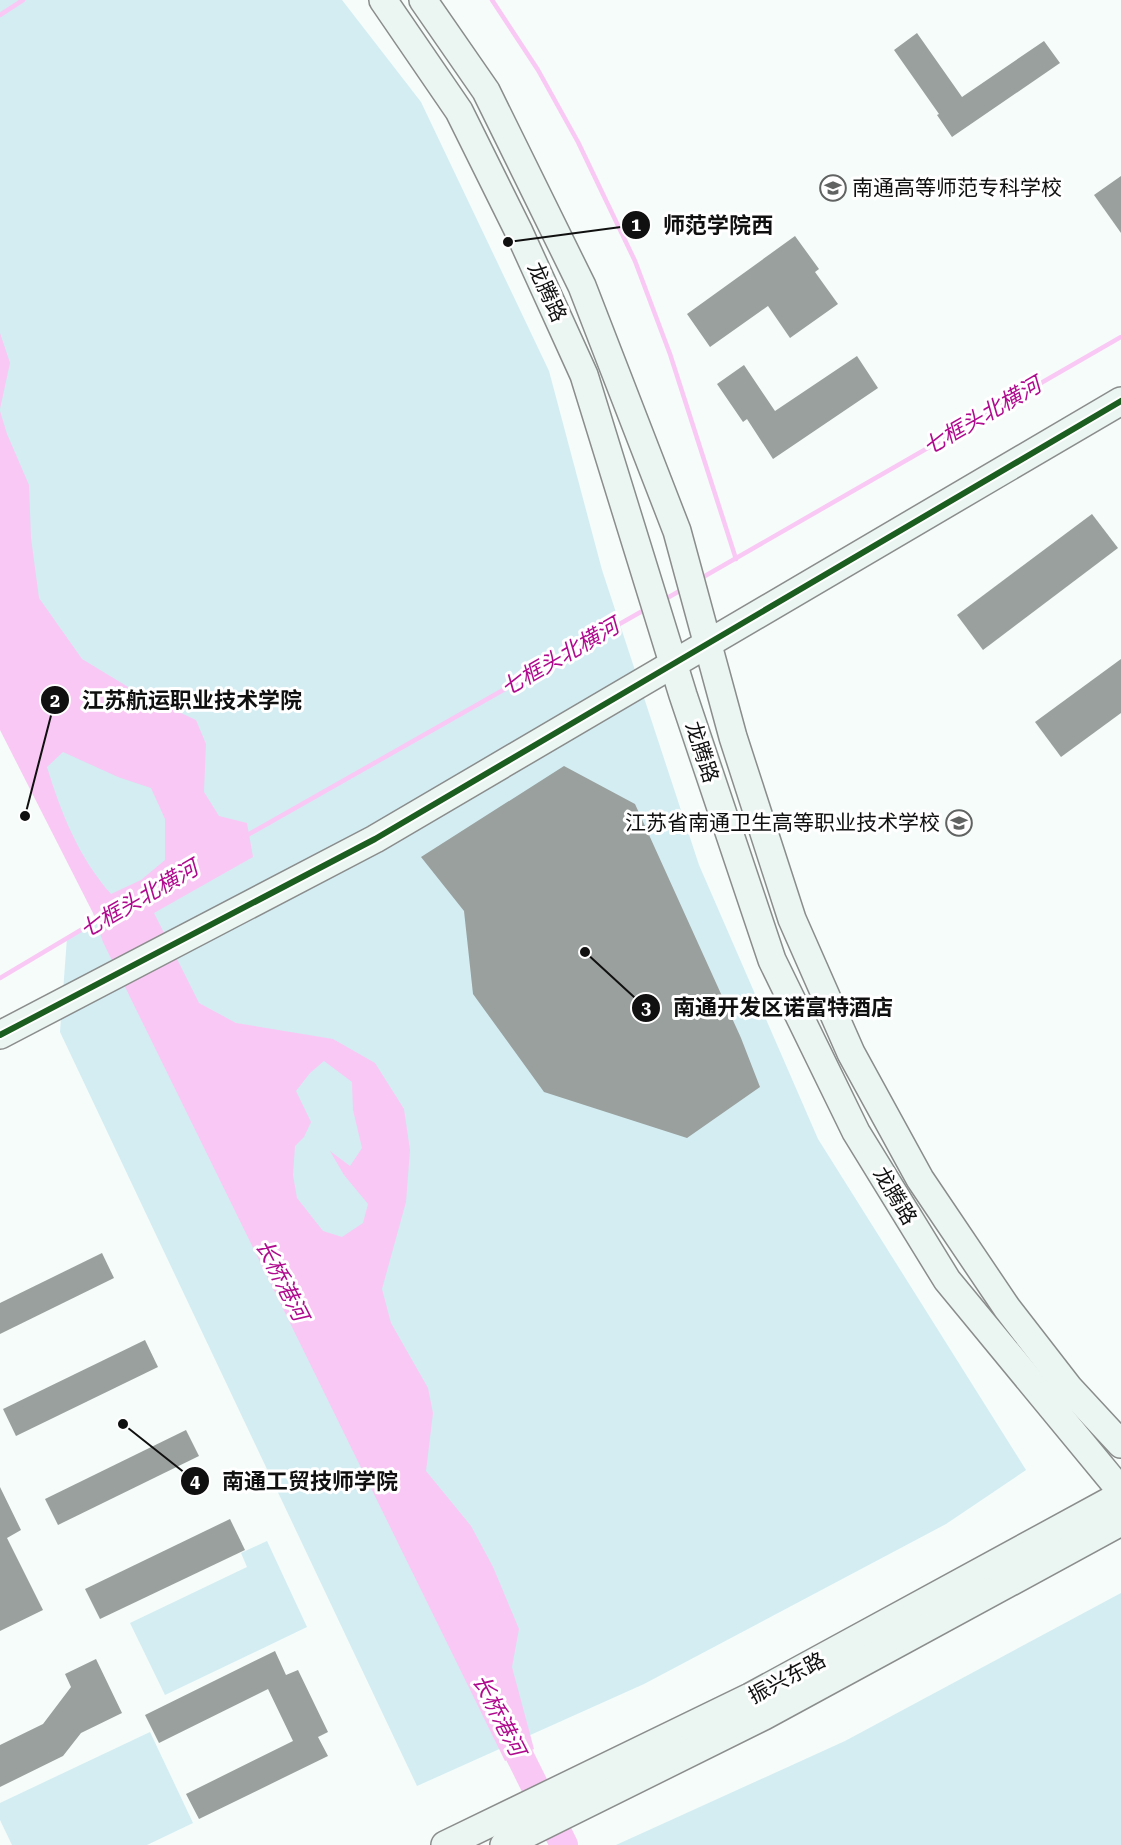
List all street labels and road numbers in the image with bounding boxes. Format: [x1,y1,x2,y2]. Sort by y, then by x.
street label: 龙腾路 [523,258,571,326]
street label: 龙腾路 [681,718,723,786]
street label: 龙腾路 [868,1163,922,1229]
street label: 振兴东路 [744,1648,830,1708]

